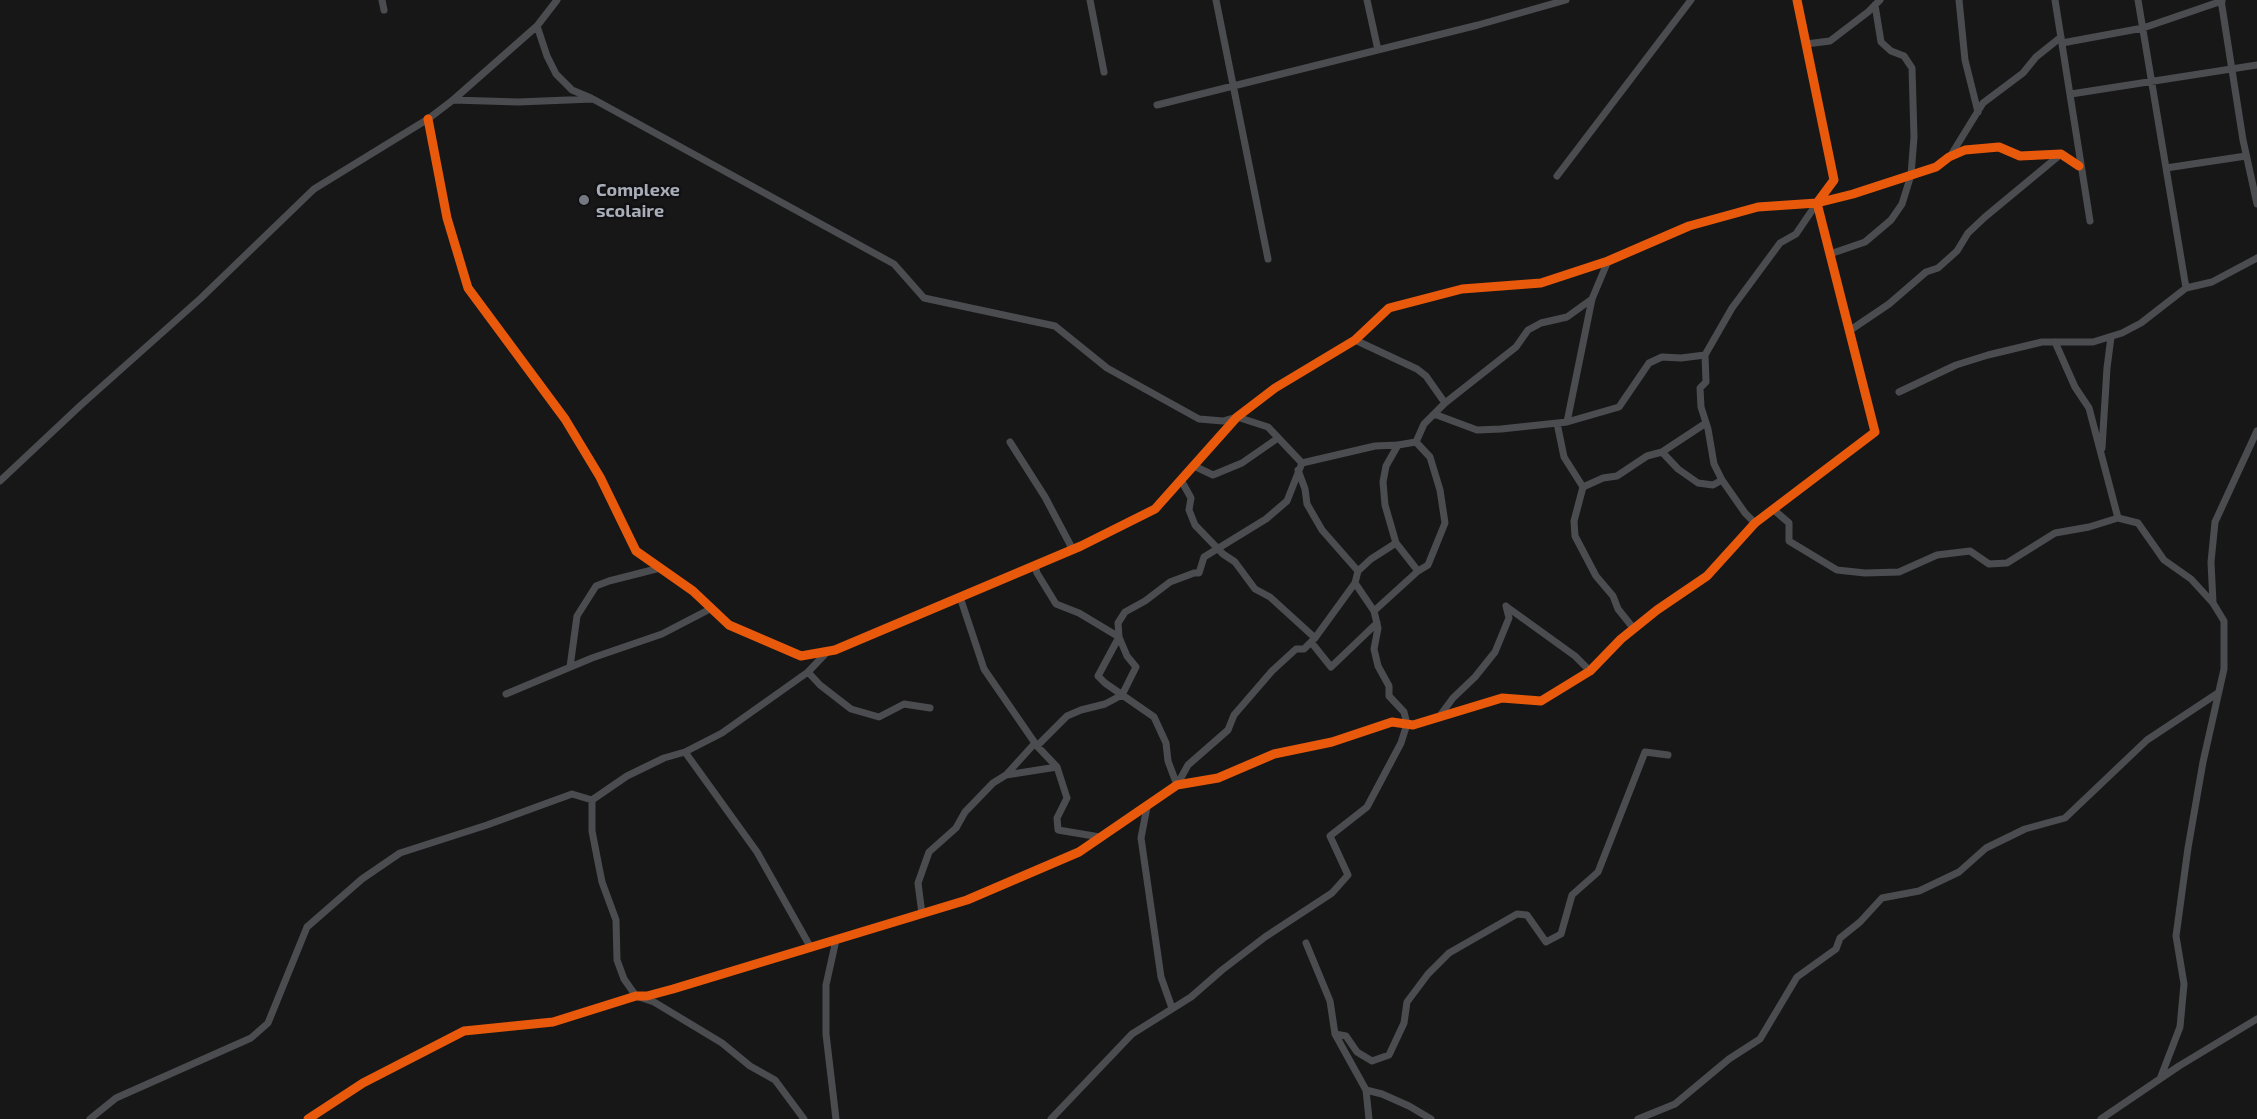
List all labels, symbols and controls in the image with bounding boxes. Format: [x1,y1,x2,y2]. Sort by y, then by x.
place label: Complexe scolaire [596,179,680,222]
marker: Complexe scolaire [577,193,591,207]

